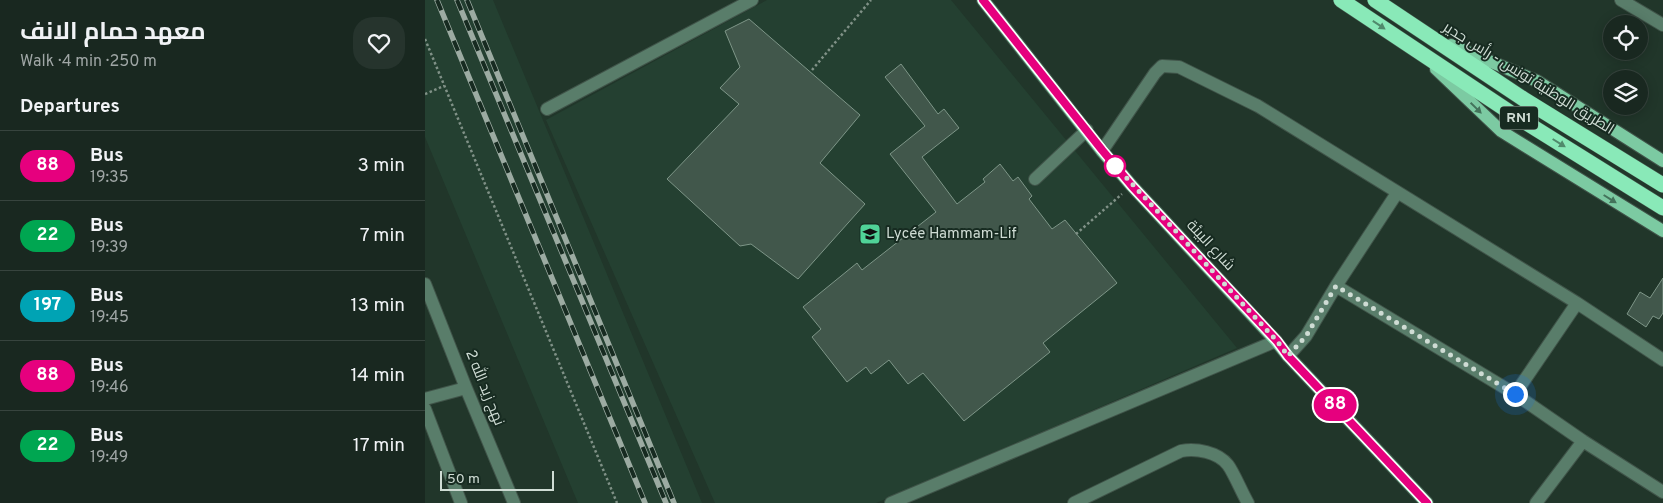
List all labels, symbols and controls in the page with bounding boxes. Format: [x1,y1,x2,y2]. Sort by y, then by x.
map controls [1603,15,1648,115]
button: locate [1603,15,1648,60]
street label: الطريق الوطنية تونس - رأس جدير [1438,16,1618,140]
button: heart [353,17,405,69]
text: معهد حمام الانف [20,18,206,48]
one-way arrow [1372,20,1385,30]
text: Walk · 4 min · 250 m [20,52,157,72]
button: layers [1603,70,1648,115]
text: Departures [20,95,120,119]
one-way arrow [1470,102,1482,114]
road number: RN1 [1500,106,1538,130]
one-way arrow [1553,139,1566,148]
text: Bus [90,144,124,168]
text: 88 [36,154,59,177]
text: 3 min [357,154,405,178]
unlabelled marker [1104,155,1126,177]
text: 19:35 [90,168,129,188]
one-way arrow [1604,194,1617,203]
text: Bus [90,214,124,238]
street label: شارع البيئة [1182,217,1238,275]
school or university icon: Lycée Hammam-Lif [858,222,882,246]
text: 22 [36,224,59,247]
text: 7 min [360,224,405,248]
place label: Lycée Hammam-Lif [886,225,1017,244]
text: 19:39 [90,238,128,258]
text: Bus [90,284,124,308]
text: 197 [34,294,61,317]
text: 13 min [350,294,405,318]
text: 19:45 [90,308,129,328]
street label: نهج زيد الله 2 [460,347,510,429]
text: Bus [90,354,124,378]
text: 88 [36,364,59,387]
text: 14 min [350,364,405,388]
text: 19:46 [90,378,129,398]
your location [1503,382,1528,407]
line badge: 88 [1313,389,1357,421]
text: 88 [1324,393,1346,416]
text: Bus [90,424,124,448]
text: 22 [36,434,59,457]
text: 17 min [353,434,405,458]
text: 19:49 [90,448,128,468]
scale bar [440,468,554,491]
text: 50 m [447,471,480,488]

